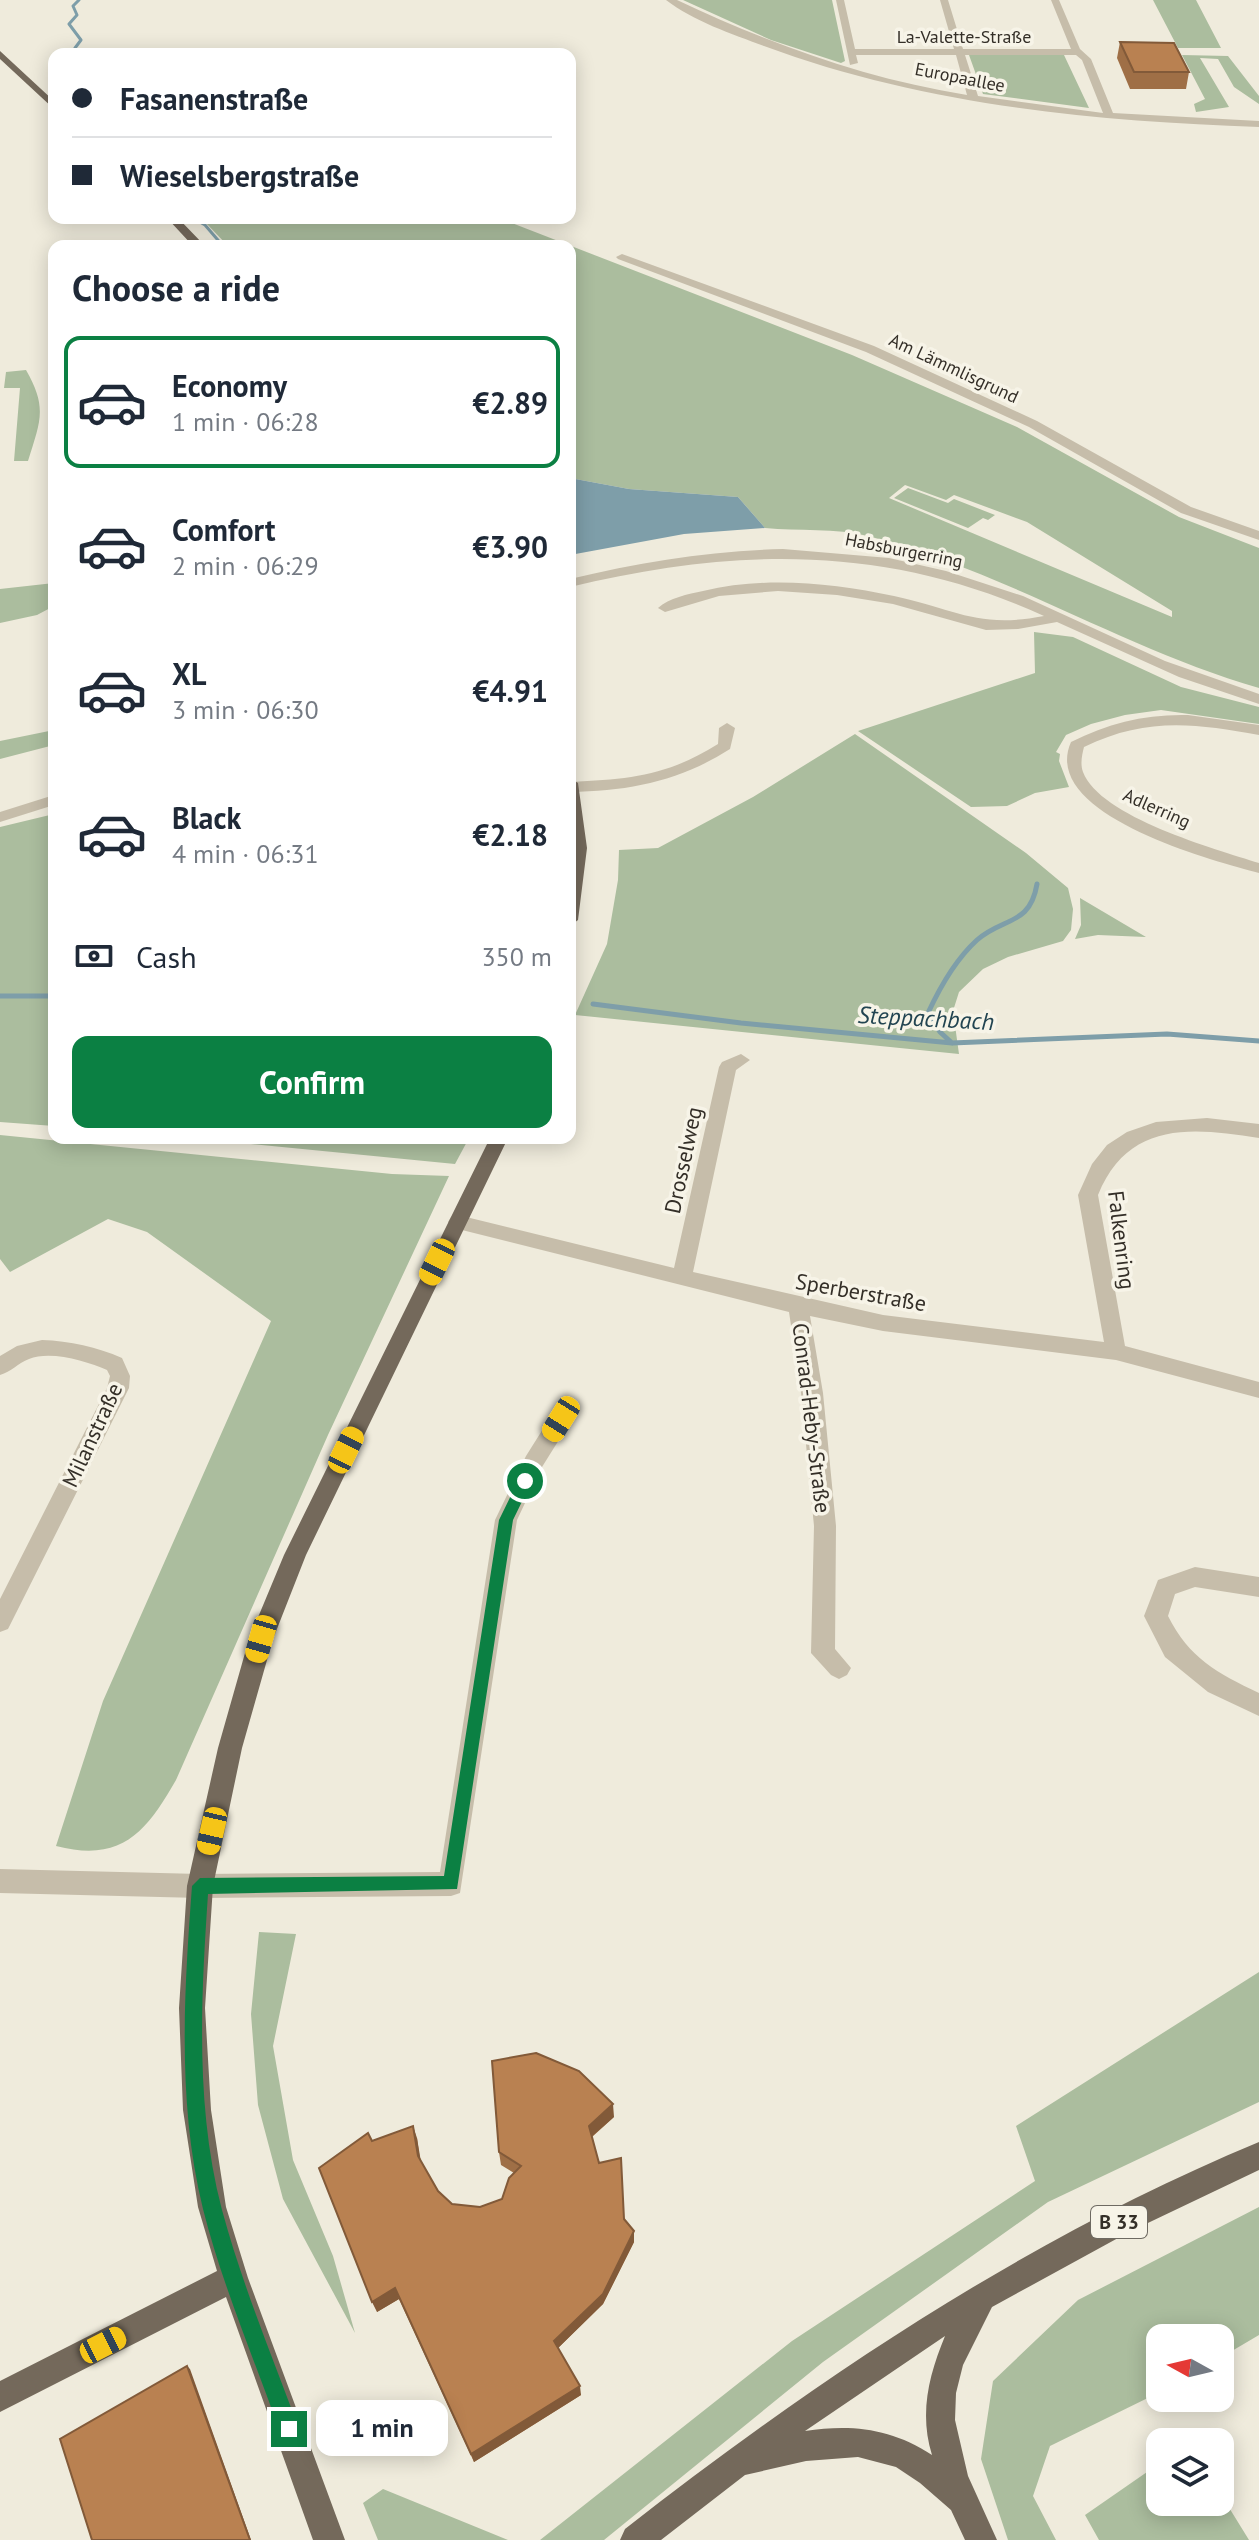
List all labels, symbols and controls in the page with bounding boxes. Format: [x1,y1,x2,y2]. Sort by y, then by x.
street label: La-Valette-Straße [897,25,1031,48]
street label: Europaallee [913,57,1007,97]
text: Fasanenstraße [120,79,308,118]
text: Wieselsbergstraße [120,156,359,195]
text: Choose a ride [72,264,280,311]
street label: Am Lämmlisgrund [886,328,1022,408]
icon: car [76,366,148,438]
text: Economy [172,366,287,405]
text: €2.89 [473,383,548,422]
text: 1 min · 06:28 [172,405,319,438]
icon: car [76,510,148,582]
text: Comfort [172,510,275,549]
text: €3.90 [473,527,548,566]
street label: Habsburgerring [843,527,965,573]
text: 2 min · 06:29 [172,549,319,582]
icon: car [76,654,148,726]
text: XL [172,654,206,693]
text: €4.91 [473,671,548,710]
text: 3 min · 06:30 [172,693,319,726]
street label: Adlerring [1120,783,1194,833]
icon: car [76,798,148,870]
text: Black [172,798,241,837]
text: €2.18 [473,815,548,854]
text: 4 min · 06:31 [172,837,319,870]
icon: cash [72,934,116,978]
text: Cash [136,937,197,976]
text: 350 m [481,940,552,973]
water label: Steppachbach [857,999,995,1037]
button: Confirm [72,1036,552,1128]
street label: Drosselweg [658,1104,708,1216]
street label: Falkenring [1102,1189,1142,1291]
car [416,1235,458,1289]
street label: Sperberstraße [794,1267,928,1317]
street label: Conrad-Heby-Straße [786,1321,838,1515]
street label: Milanstraße [56,1378,128,1492]
car [538,1392,584,1446]
car [325,1423,367,1477]
route start [507,1463,543,1499]
car [243,1613,279,1665]
car [195,1805,229,1857]
road number: B 33 [1091,2206,1147,2238]
car [76,2323,130,2367]
north arrow [1146,2324,1234,2412]
map controls [1146,2324,1234,2516]
callout: 1 min [317,2401,449,2457]
route end [271,2411,307,2447]
text: 1 min [350,2411,414,2444]
button: layers [1146,2428,1234,2516]

